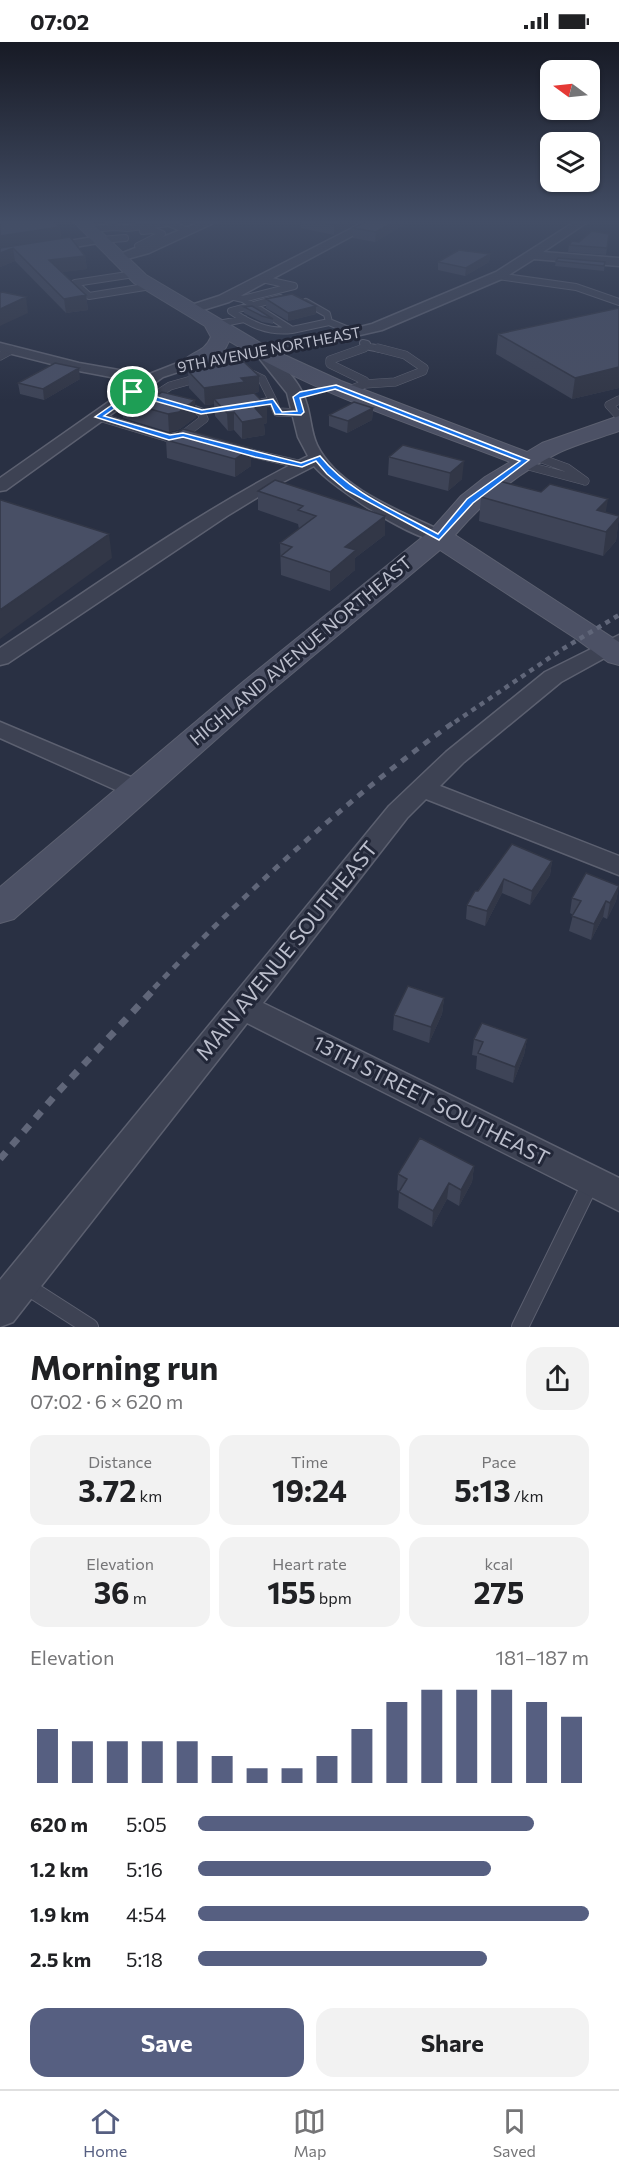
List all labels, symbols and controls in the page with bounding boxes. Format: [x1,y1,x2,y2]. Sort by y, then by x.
text: 07:02 [30,8,89,35]
north arrow [540,60,600,120]
map controls [540,60,600,192]
button: layers [540,132,600,192]
street label: 9TH AVENUE NORTHEAST [176,322,362,376]
pin [107,366,158,417]
icon: arrive [116,375,149,408]
street label: HIGHLAND AVENUE NORTHEAST [185,551,416,750]
street label: MAIN AVENUE SOUTHEAST [190,836,382,1065]
street label: 13TH STREET SOUTHEAST [309,1029,554,1170]
text: Morning run [30,1346,218,1387]
button: share [526,1347,589,1410]
text: 07:02 · 6 × 620 m [30,1389,183,1413]
text: Distance [88,1452,152,1471]
text: Time [291,1452,328,1471]
text: Pace [481,1452,516,1471]
text: 3.72 [78,1471,136,1508]
text: 19:24 [272,1471,347,1508]
text: 5:13 [454,1471,511,1508]
text: km [136,1486,162,1505]
text: /km [511,1486,543,1505]
text: Elevation [86,1554,154,1573]
text: Heart rate [272,1554,347,1573]
text: kcal [484,1554,513,1573]
text: 36 [94,1573,130,1610]
text: 155 [267,1573,316,1610]
text: 275 [473,1573,524,1610]
text: m [130,1588,147,1607]
text: bpm [316,1588,352,1607]
text: Elevation [30,1645,115,1669]
text: 181–187 m [496,1645,589,1669]
text: 620 m [30,1812,88,1836]
text: 5:05 [126,1812,167,1836]
text: 1.2 km [30,1857,88,1881]
text: 5:16 [126,1857,163,1881]
text: 1.9 km [30,1902,89,1926]
text: 4:54 [126,1902,166,1926]
text: 2.5 km [30,1947,91,1971]
text: 5:18 [126,1947,163,1971]
button: Save [30,2008,304,2077]
button: Share [316,2008,589,2077]
tab: Home [83,2105,127,2160]
tab: Map [293,2105,326,2160]
tab: Saved [493,2105,536,2160]

